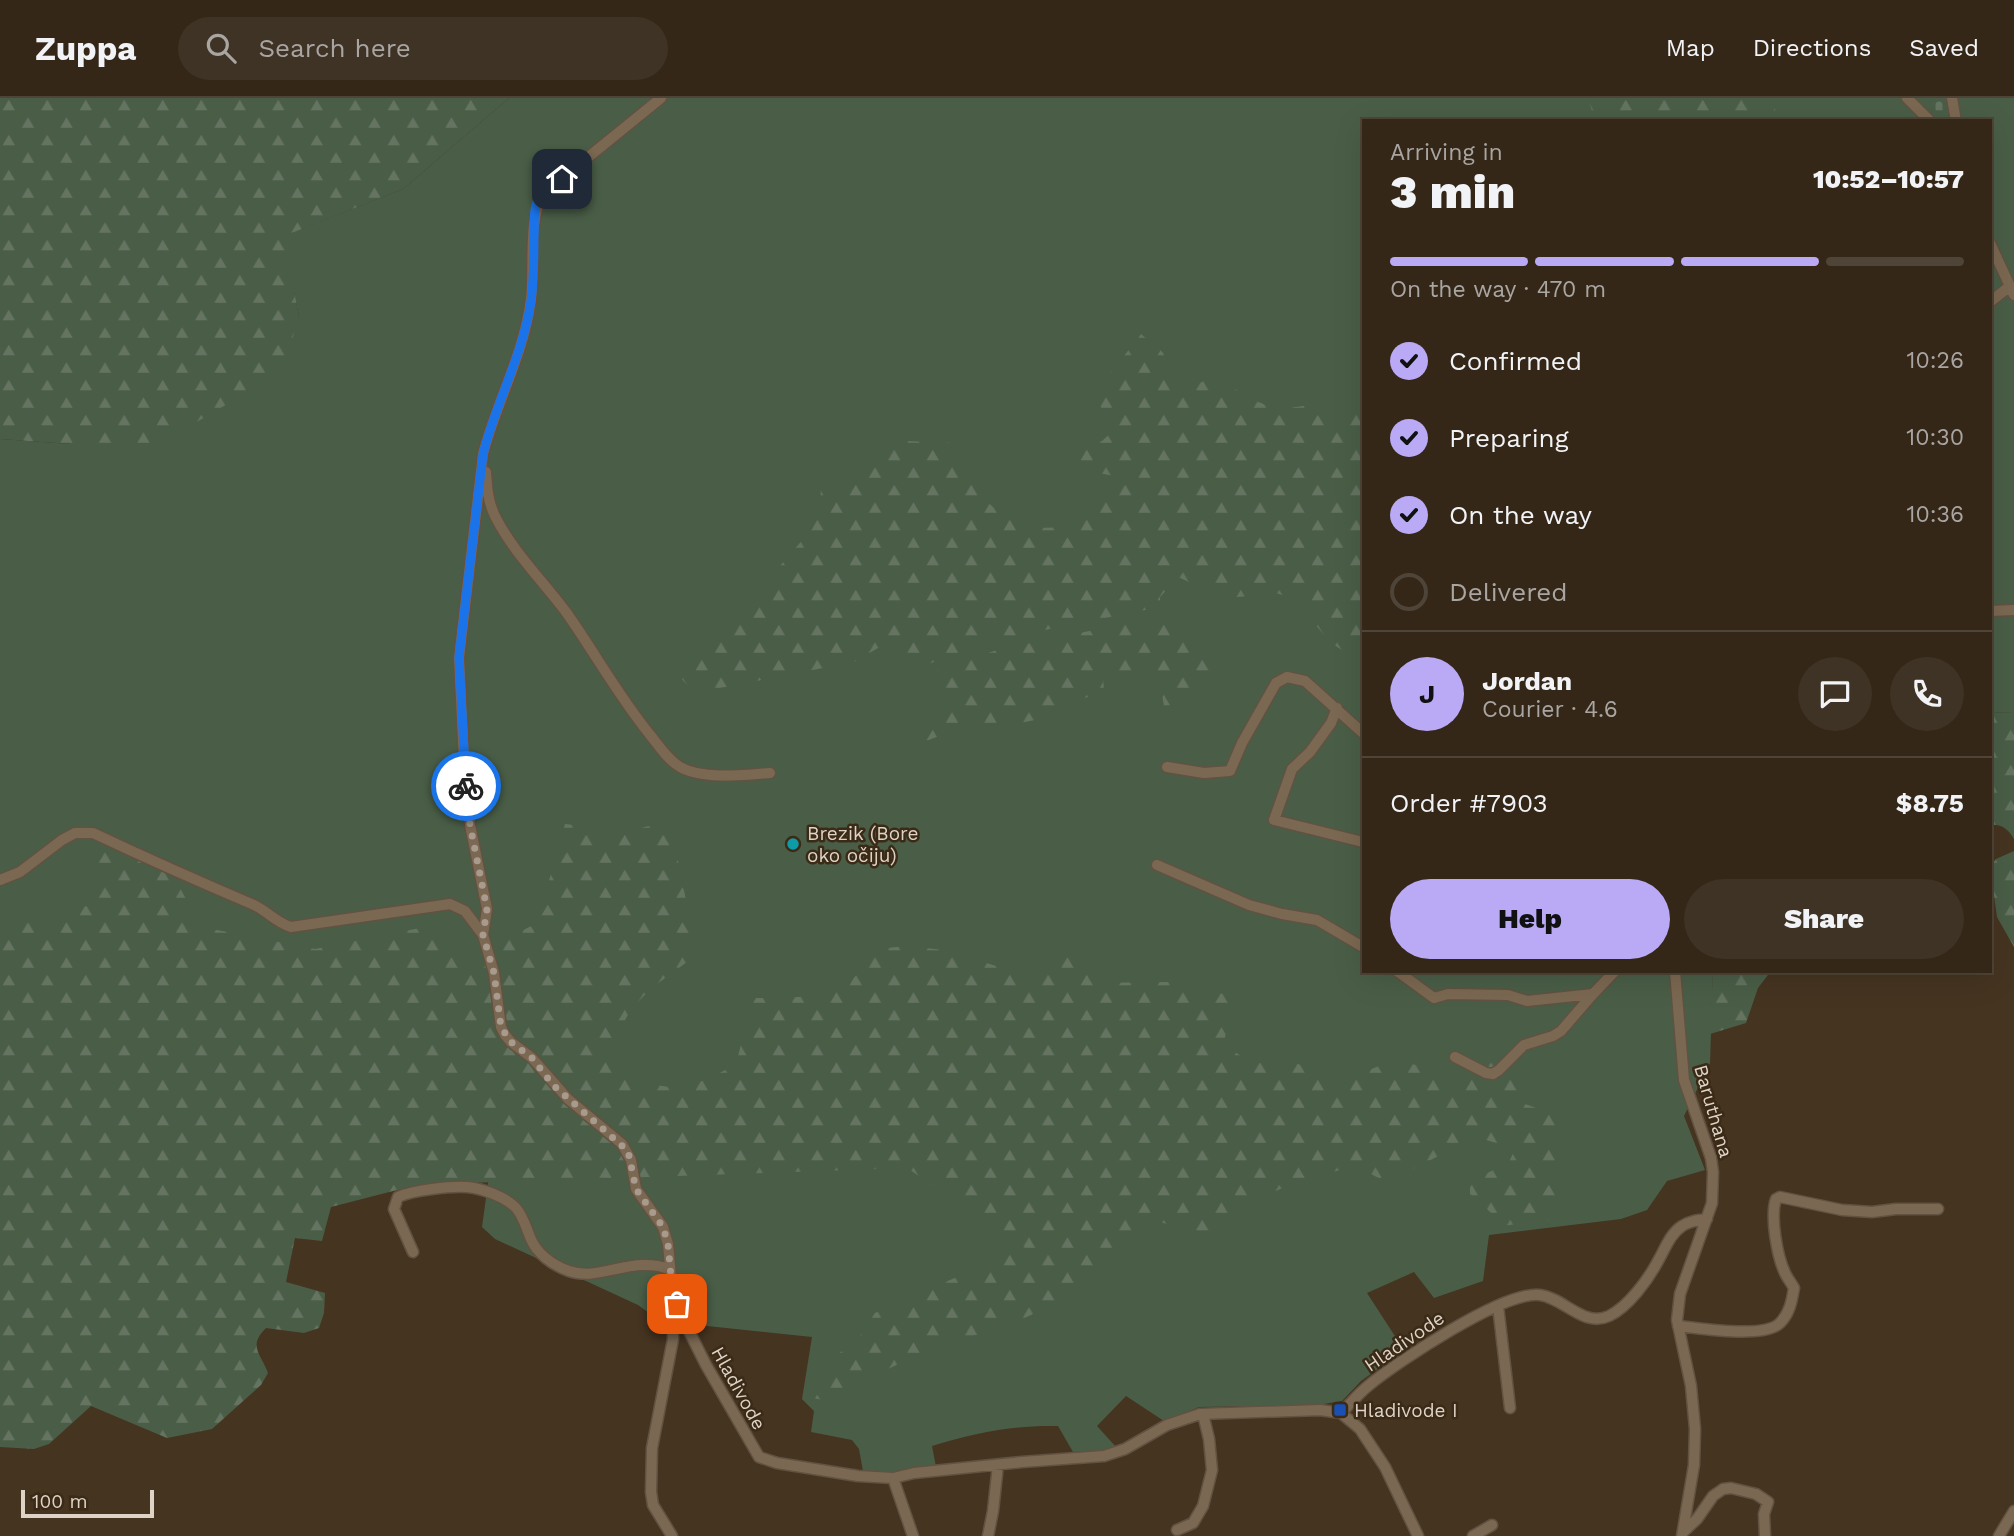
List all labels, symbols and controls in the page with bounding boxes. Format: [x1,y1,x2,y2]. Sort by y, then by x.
search box [178,17,668,80]
text: Zuppa [35,29,136,68]
icon: search [202,29,240,67]
text: Search here [258,33,411,63]
text: Map [1666,34,1715,62]
text: Directions [1753,34,1871,62]
text: Saved [1909,34,1979,62]
text: Arriving in [1390,139,1503,166]
pin [532,149,592,209]
icon: home [543,160,581,198]
text: 10:52–10:57 [1813,164,1964,194]
text: 3 min [1390,165,1515,219]
text: On the way · 470 m [1390,276,1606,303]
icon: check [1390,342,1428,380]
text: Confirmed [1449,346,1582,376]
text: 10:26 [1907,347,1964,374]
icon: check [1390,419,1428,457]
text: Preparing [1449,423,1569,453]
text: 10:30 [1906,424,1964,451]
icon: check [1390,496,1428,534]
text: On the way [1449,500,1592,530]
text: 10:36 [1907,501,1964,528]
text: Delivered [1449,577,1568,607]
button: chat [1798,657,1872,731]
button: phone [1890,657,1964,731]
text: Jordan [1482,666,1572,696]
text: J [1419,679,1435,709]
text: Courier · 4.6 [1482,696,1618,723]
courier [431,751,501,821]
icon: bike [447,767,485,805]
text: Order #7903 [1390,788,1548,818]
text: $8.75 [1896,788,1964,818]
place label: Brezik (Bore oko očiju) [807,822,918,867]
marker: Brezik (Bore oko očiju) [785,836,801,852]
button: Help [1390,879,1670,959]
button: Share [1684,879,1964,959]
street label: Baruthana [1689,1062,1738,1160]
pin [647,1274,707,1334]
icon: bag [658,1285,696,1323]
street label: Hladivode [1360,1306,1449,1377]
street label: Hladivode [706,1343,771,1434]
place label: Hladivode I [1354,1399,1458,1422]
marker: Hladivode I [1332,1402,1348,1418]
scale bar [21,1487,154,1519]
text: 100 m [32,1490,88,1513]

